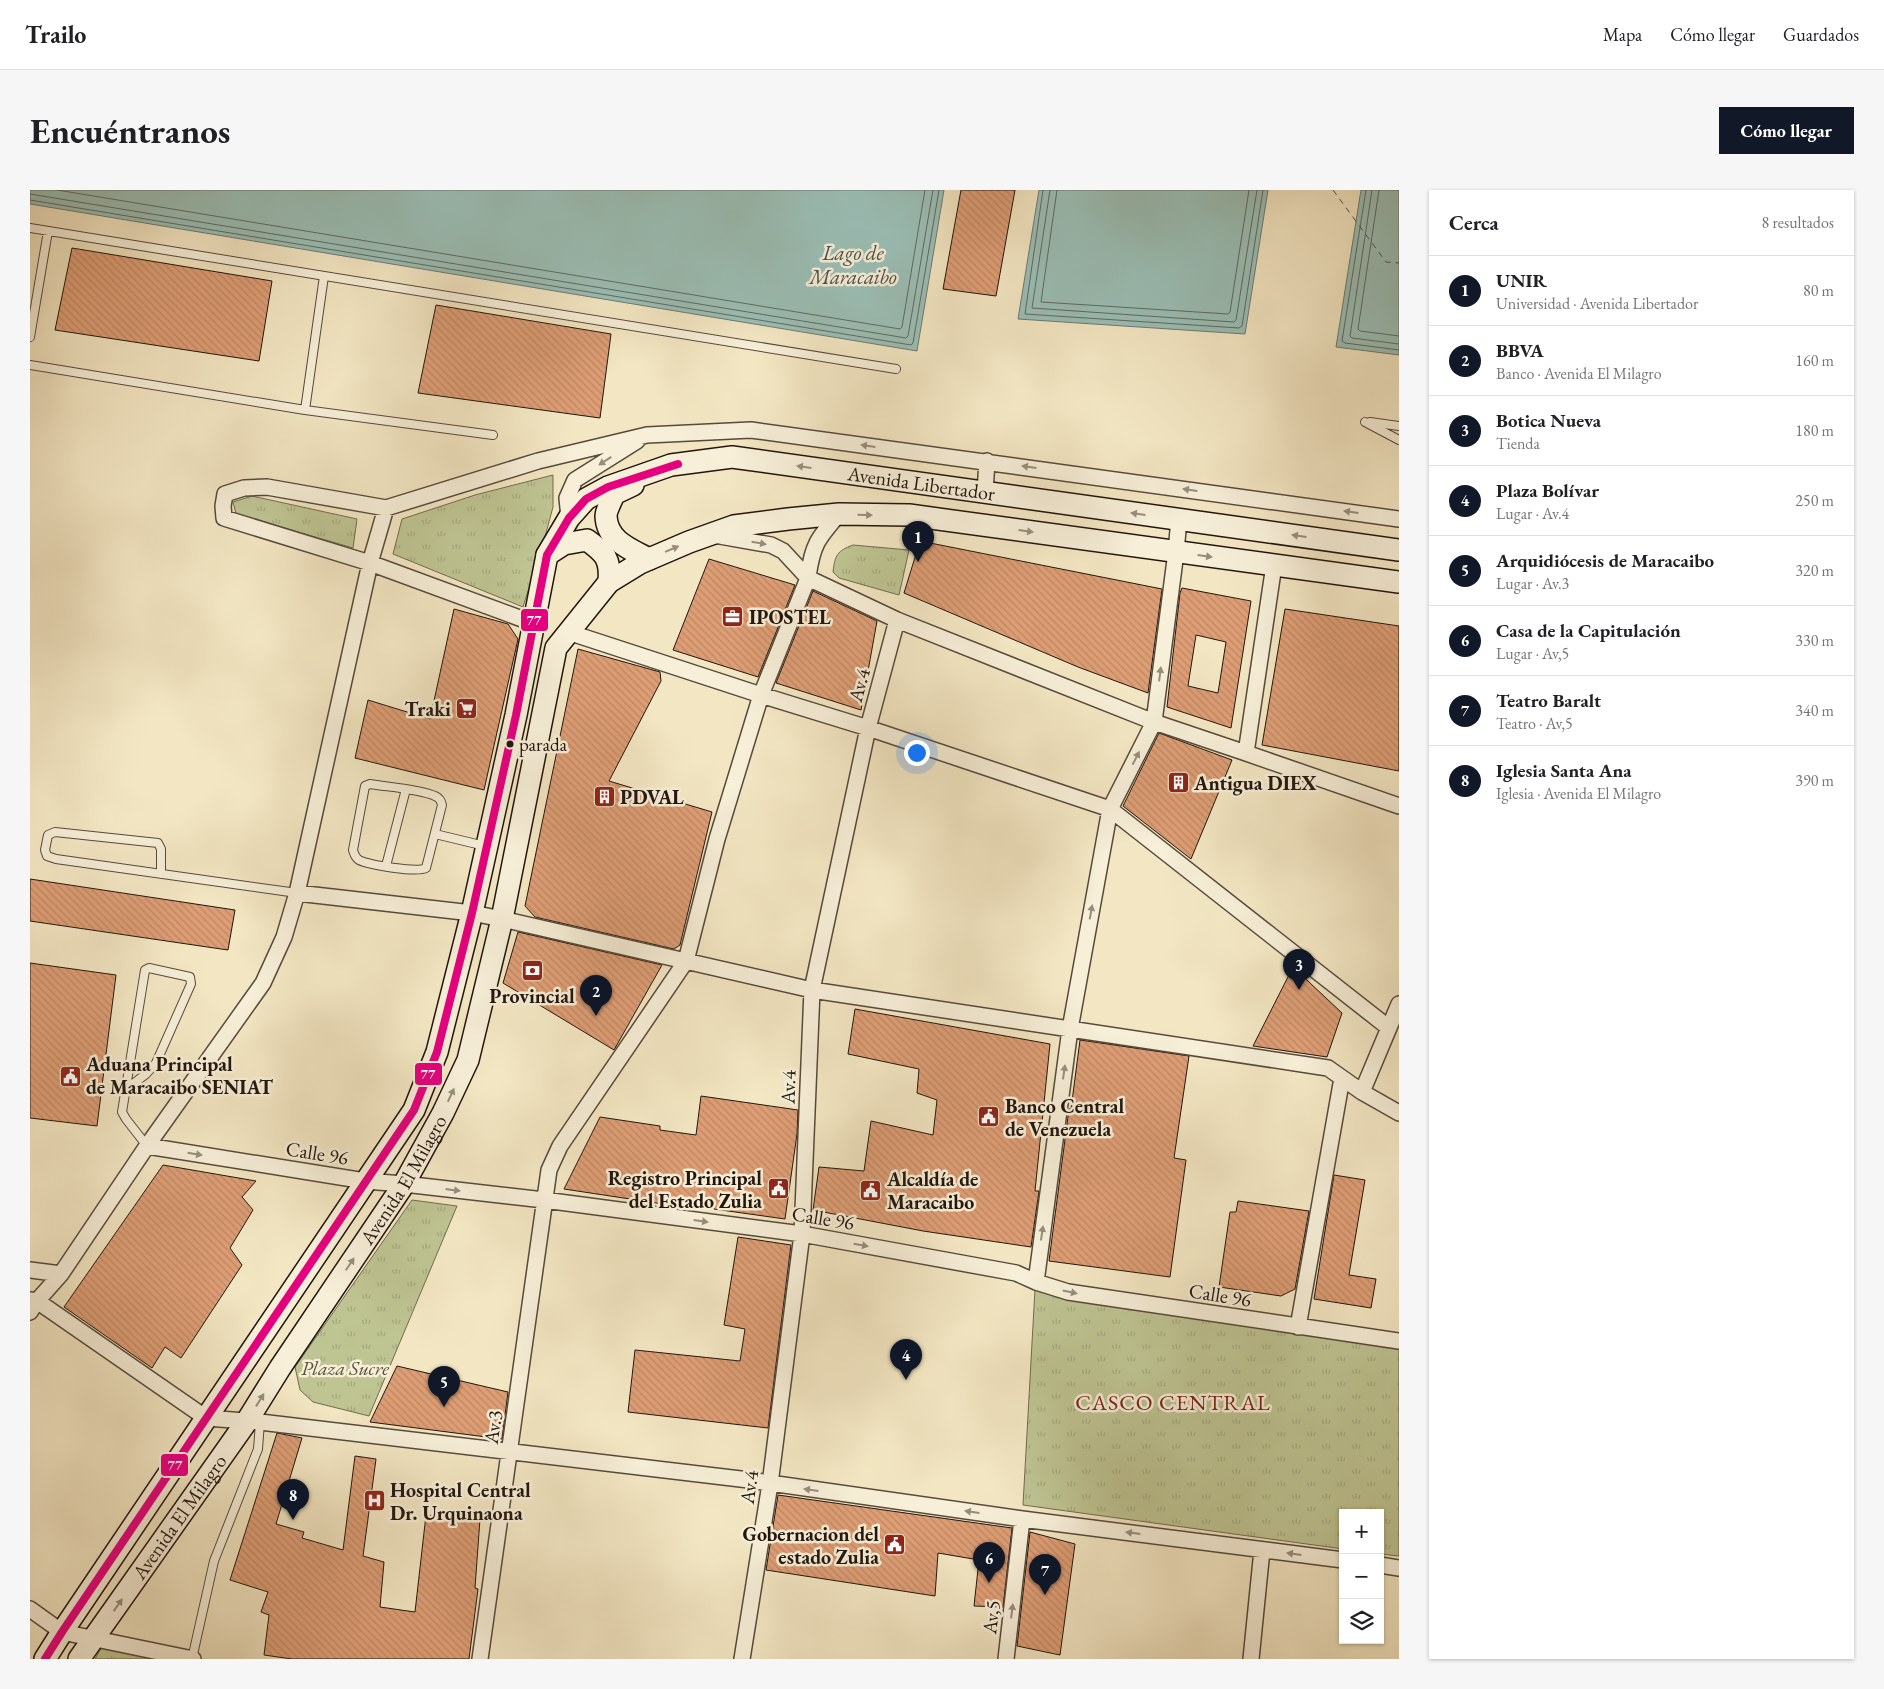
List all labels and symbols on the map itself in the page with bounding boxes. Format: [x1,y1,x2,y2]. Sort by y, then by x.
water label: Lago de Maracaibo [807,239,897,290]
one-way arrow [859,442,875,450]
one-way arrow [599,456,612,466]
street label: Avenida Libertador [845,460,997,507]
one-way arrow [795,463,811,471]
one-way arrow [1020,463,1036,471]
one-way arrow [1181,485,1197,493]
one-way arrow [1342,508,1358,516]
one-way arrow [1129,509,1145,517]
one-way arrow [857,511,873,519]
pin: 1 [902,521,934,562]
one-way arrow [1019,528,1035,536]
one-way arrow [1290,532,1306,540]
one-way arrow [752,539,768,547]
one-way arrow [665,545,679,553]
one-way arrow [1197,552,1213,560]
place label: IPOSTEL [749,604,831,630]
office icon: IPOSTEL [721,605,745,629]
line badge: 77 [520,608,549,632]
text: 77 [527,611,542,629]
street label: Av.4 [842,665,876,706]
one-way arrow [1156,666,1164,682]
place label: Traki [404,696,451,722]
supermarket icon: Traki [455,697,479,721]
place label: parada [519,732,568,757]
marker: parada [505,739,515,749]
your location [904,740,930,766]
one-way arrow [1132,750,1140,765]
place label: Antigua DIEX [1193,770,1316,796]
building icon: Antigua DIEX [1166,771,1190,795]
place label: PDVAL [620,784,684,810]
building icon: PDVAL [592,785,616,809]
one-way arrow [1087,905,1095,920]
pin: 3 [1283,949,1315,990]
bank icon: Provincial [520,958,544,982]
pin: 2 [580,975,612,1016]
place label: Provincial [489,983,575,1009]
place label: Aduana Principal de Maracaibo SENIAT [85,1051,273,1100]
line badge: 77 [414,1062,443,1086]
public building icon: Aduana Principal de Maracaibo SENIAT [58,1064,82,1088]
one-way arrow [1060,1064,1068,1080]
text: 77 [421,1065,436,1083]
street label: Av.4 [774,1069,802,1105]
one-way arrow [448,1088,456,1102]
place label: Banco Central de Venezuela [1005,1093,1125,1142]
public building icon: Banco Central de Venezuela [977,1105,1001,1129]
street label: Avenida El Milagro [353,1110,453,1250]
street label: Calle 96 [284,1135,350,1171]
one-way arrow [188,1150,204,1158]
place label: Registro Principal del Estado Zulia [608,1165,762,1214]
place label: Alcaldía de Maracaibo [886,1166,978,1215]
public building icon: Registro Principal del Estado Zulia [766,1177,790,1201]
public building icon: Alcaldía de Maracaibo [859,1179,883,1203]
one-way arrow [445,1186,461,1194]
street label: Calle 96 [790,1200,856,1236]
one-way arrow [693,1217,709,1225]
one-way arrow [1038,1225,1046,1241]
one-way arrow [854,1241,869,1249]
one-way arrow [345,1258,355,1271]
street label: Calle 96 [1187,1277,1253,1313]
one-way arrow [1063,1288,1078,1296]
pin: 4 [890,1339,922,1380]
park label: Plaza Sucre [301,1355,389,1381]
pin: 5 [428,1366,460,1407]
district label: CASCO CENTRAL [1075,1388,1271,1417]
one-way arrow [255,1393,264,1406]
street label: Av.3 [478,1408,508,1447]
street label: Avenida El Milagro [126,1449,232,1585]
line badge: 77 [160,1453,189,1477]
text: 77 [168,1456,183,1474]
street label: Av.4 [734,1468,764,1507]
place label: Hospital Central Dr. Urquinaona [390,1477,531,1526]
pin: 8 [277,1479,309,1520]
one-way arrow [803,1485,819,1493]
hospital icon: Hospital Central Dr. Urquinaona [362,1489,386,1513]
one-way arrow [964,1508,980,1516]
place label: Gobernacion del estado Zulia [743,1521,879,1570]
one-way arrow [1125,1529,1141,1537]
public building icon: Gobernacion del estado Zulia [883,1533,907,1557]
pin: 6 [973,1542,1005,1583]
one-way arrow [1286,1550,1302,1558]
pin: 7 [1029,1554,1061,1595]
one-way arrow [112,1599,123,1612]
street label: Av,5 [976,1599,1006,1636]
one-way arrow [1008,1602,1016,1618]

